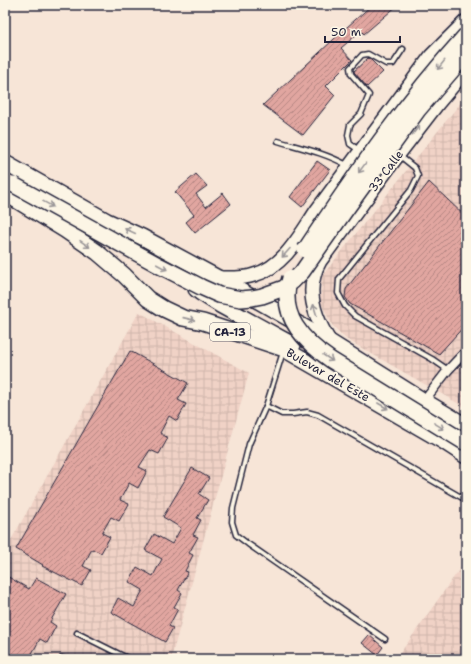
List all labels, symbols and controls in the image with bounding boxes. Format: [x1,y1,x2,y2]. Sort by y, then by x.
scale bar [325,18,400,44]
text: 50 m [331,24,361,40]
one-way arrow [436,59,445,70]
one-way arrow [412,125,421,136]
street label: 33 Calle [365,147,407,195]
one-way arrow [358,162,366,173]
one-way arrow [42,201,54,208]
one-way arrow [124,227,136,234]
one-way arrow [79,240,90,248]
one-way arrow [281,248,291,258]
one-way arrow [156,264,168,271]
one-way arrow [311,304,318,317]
one-way arrow [182,315,195,323]
road number: CA-13 [210,323,250,341]
street label: Bulevar del Este [283,345,373,406]
one-way arrow [323,354,334,362]
one-way arrow [377,403,389,411]
one-way arrow [433,422,444,430]

